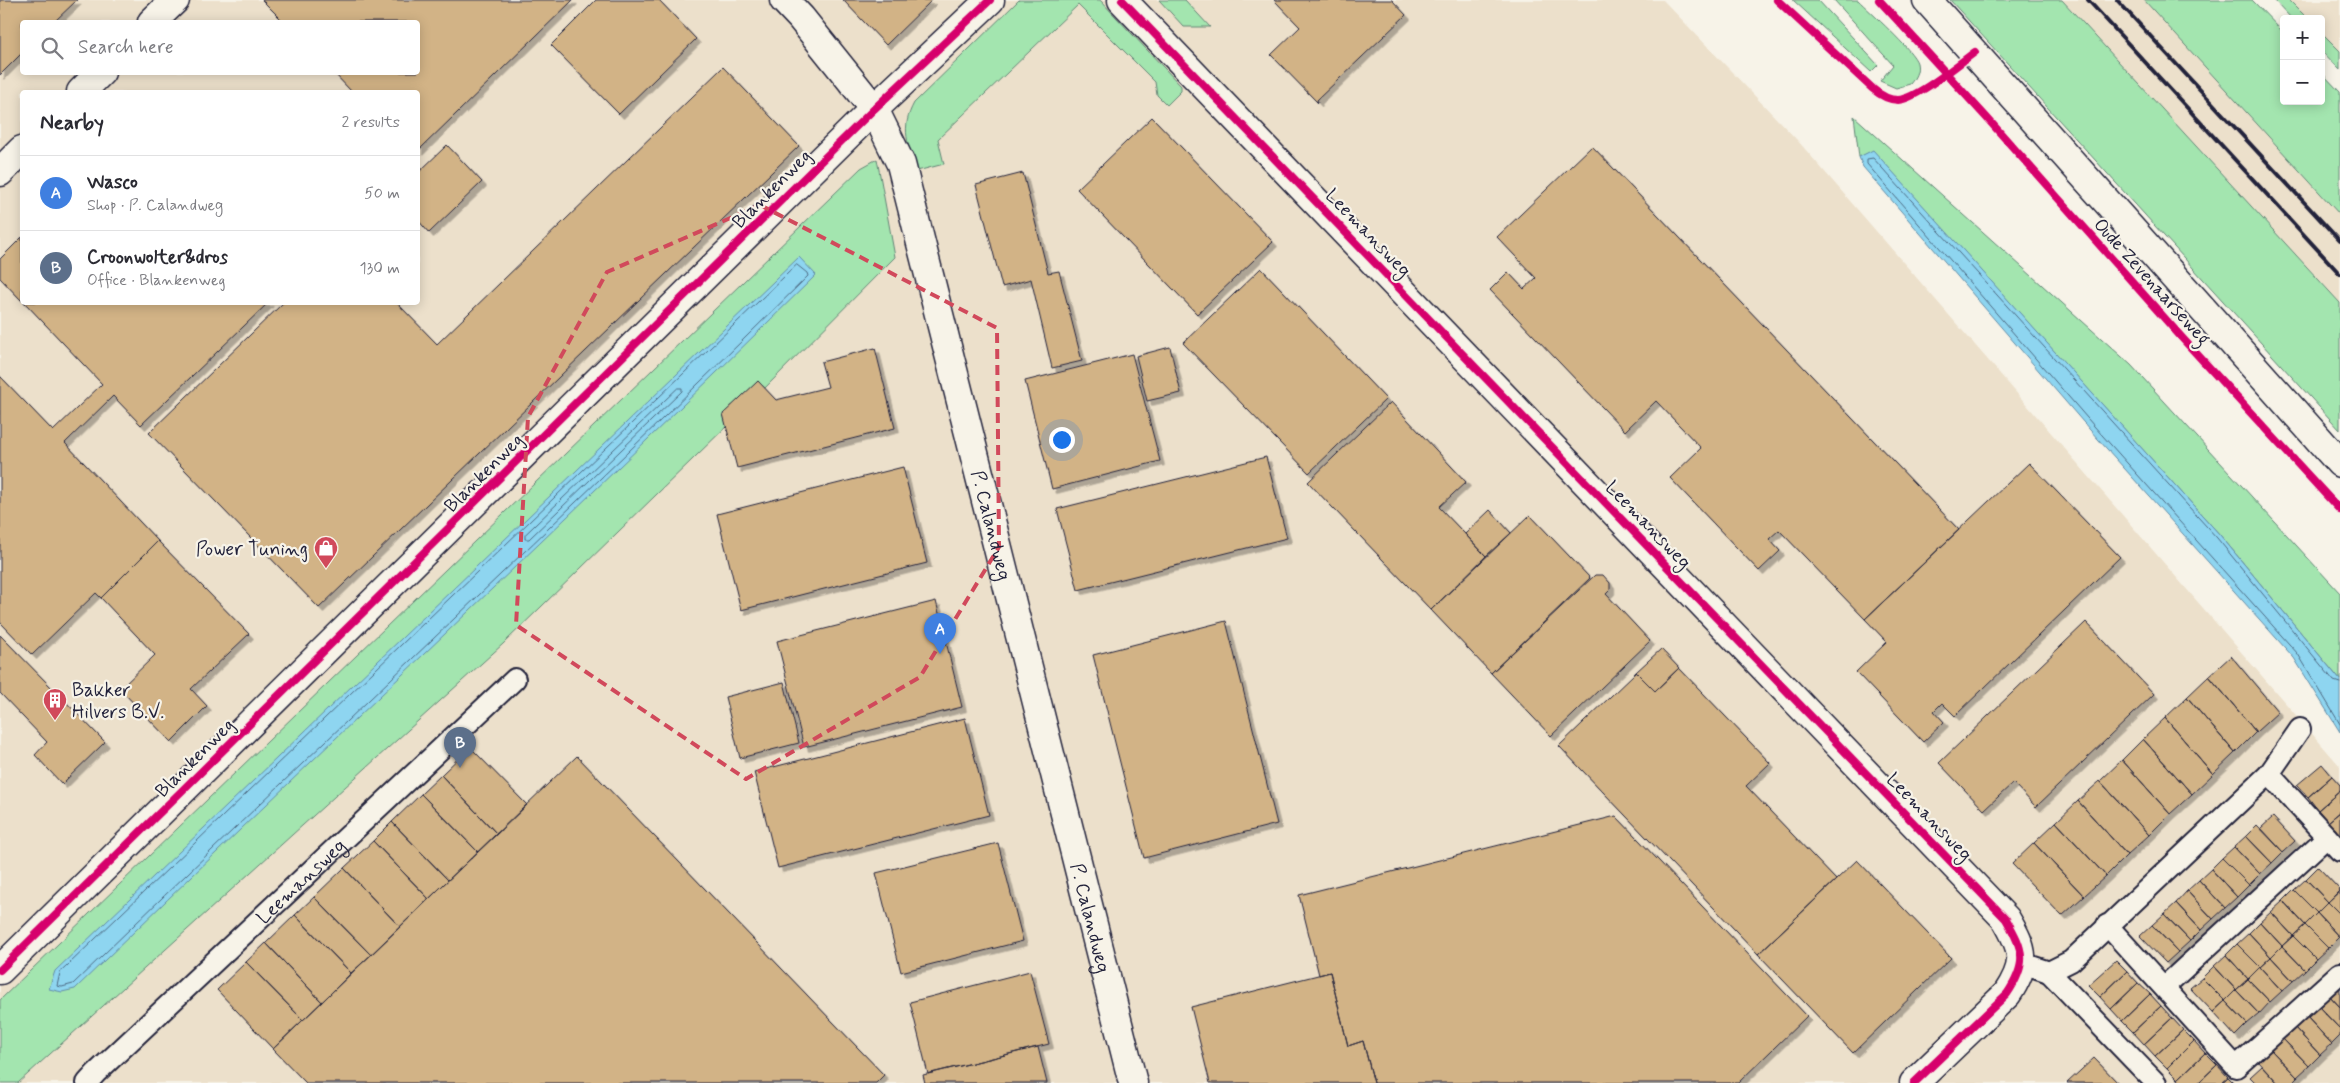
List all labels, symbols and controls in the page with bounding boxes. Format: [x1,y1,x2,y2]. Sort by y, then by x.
map controls [2280,15,2325,105]
button: + [2280,15,2325,60]
search box [20,20,420,75]
icon: search [38,34,66,62]
text: Search here [78,35,174,60]
button: − [2280,60,2325,105]
text: Nearby [40,109,104,137]
text: 2 results [342,112,400,133]
street label: Blankenweg [727,144,818,235]
text: Wasco [87,170,138,195]
text: A [51,183,61,204]
text: 50 m [364,183,400,204]
street label: Leemansweg [1318,183,1416,284]
text: Shop · P. Calandweg [87,195,223,216]
street label: Oude Zevenaarseweg [2086,213,2216,353]
text: Croonwolter&dros [87,245,228,270]
text: B [51,258,61,279]
text: 130 m [359,258,400,279]
text: Office · Blankenweg [87,270,225,291]
your location [1049,427,1075,453]
street label: Blankenweg [439,428,530,519]
street label: P. Calandweg [965,468,1017,583]
street label: Leemansweg [1598,475,1696,576]
shop icon: Power Tuning [313,535,339,569]
place label: Power Tuning [196,537,308,563]
pin: A [924,613,956,654]
place label: Bakker Hilvers B.V. [72,678,164,725]
building icon: Bakker Hilvers B.V. [42,687,68,721]
street label: Blankenweg [150,713,241,804]
pin: B [444,727,476,768]
street label: Leemansweg [1879,767,1977,868]
street label: Leemansweg [251,834,353,930]
street label: P. Calandweg [1064,861,1116,976]

